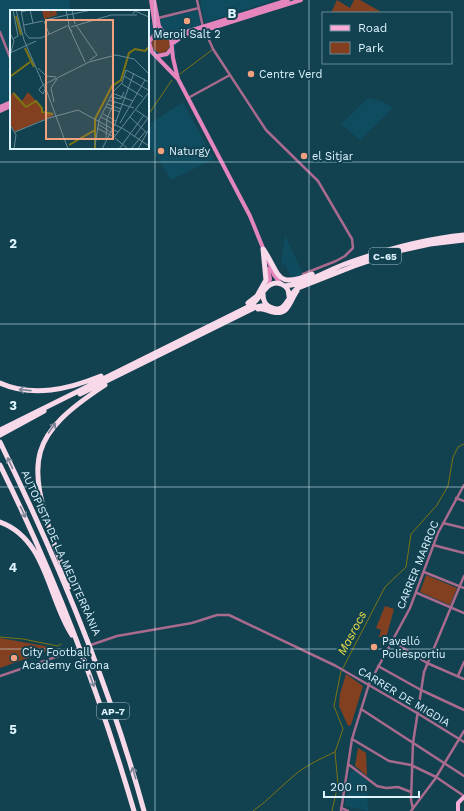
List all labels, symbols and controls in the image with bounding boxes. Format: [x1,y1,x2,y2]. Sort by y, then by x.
text: B [228,6,237,21]
inset map [10,10,149,149]
legend [322,12,452,64]
marker: Meroil Salt 2 [182,16,192,26]
text: Road [358,21,387,35]
place label: Meroil Salt 2 [153,28,221,41]
text: Park [358,41,384,55]
place label: Centre Verd [259,68,322,81]
marker: Centre Verd [246,69,256,79]
place label: Naturgy [169,145,210,158]
marker: Naturgy [156,146,166,156]
place label: el Sitjar [312,150,354,163]
marker: el Sitjar [299,151,309,161]
text: 2 [9,236,17,251]
road number: C-65 [369,248,401,264]
one-way arrow [19,386,32,394]
text: 3 [9,398,17,413]
one-way arrow [48,423,57,434]
one-way arrow [6,457,13,469]
street label: AUTOPISTA DE LA MEDITERRÀNIA [18,468,104,638]
one-way arrow [20,506,27,518]
street label: CARRER MARROC [394,518,442,611]
text: 4 [9,560,18,575]
water label: Masrocs [335,609,369,657]
place label: Pavelló Poliesportiu [382,635,446,661]
marker: Pavelló Poliesportiu [369,642,379,652]
place label: City Football Academy Girona [22,646,109,672]
marker: City Football Academy Girona [9,653,19,663]
street label: CARRER DE MIGDIA [356,664,452,730]
one-way arrow [89,674,96,687]
road number: AP-7 [97,703,129,719]
text: 5 [9,722,17,737]
one-way arrow [129,768,137,780]
scale bar [324,773,419,799]
text: 200 m [330,780,367,794]

